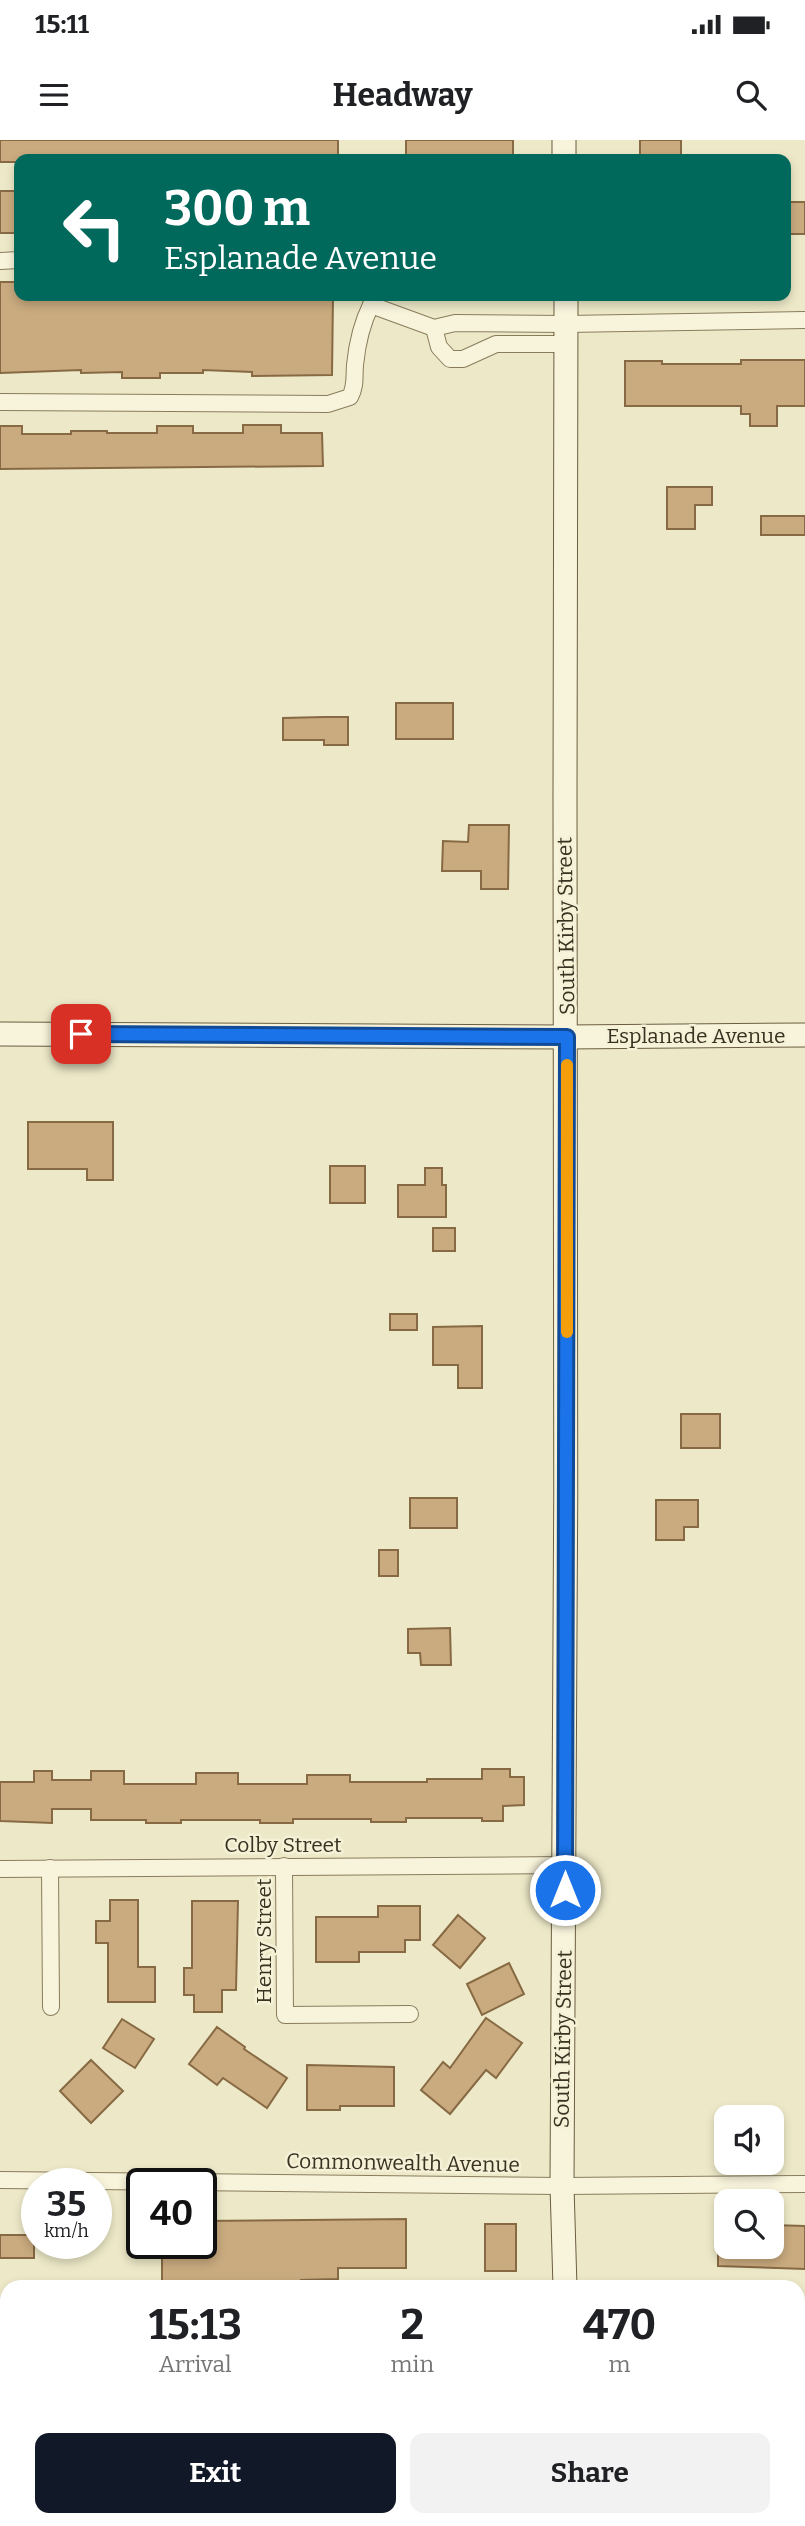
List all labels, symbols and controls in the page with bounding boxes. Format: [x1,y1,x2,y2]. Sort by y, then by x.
text: 15:11 [35,9,89,40]
icon: menu [35,76,73,114]
text: Headway [332,76,473,114]
icon: search [732,76,770,114]
text: 300 m [164,179,310,238]
icon: left [49,182,140,273]
text: Esplanade Avenue [164,239,437,277]
street label: South Kirby Street [551,836,581,1015]
pin [51,1004,111,1064]
icon: arrive [62,1015,100,1053]
street label: Esplanade Avenue [606,1023,786,1049]
street label: Colby Street [224,1832,342,1858]
position arrow [528,1853,602,1927]
street label: Henry Street [251,1878,277,2004]
street label: South Kirby Street [548,1949,578,2128]
map controls [714,2105,784,2259]
button: sound [714,2105,784,2175]
street label: Commonwealth Avenue [286,2148,520,2178]
speed limit sign: 40 [126,2168,217,2259]
text: 35 [47,2183,86,2225]
button: search [714,2189,784,2259]
text: km/h [44,2220,89,2242]
text: 15:13 [149,2300,242,2350]
text: 2 [400,2300,424,2350]
text: 470 [583,2300,656,2350]
text: Arrival [159,2350,232,2378]
text: min [391,2350,434,2378]
text: m [608,2350,630,2378]
button: Exit [35,2433,396,2513]
button: Share [410,2433,770,2513]

